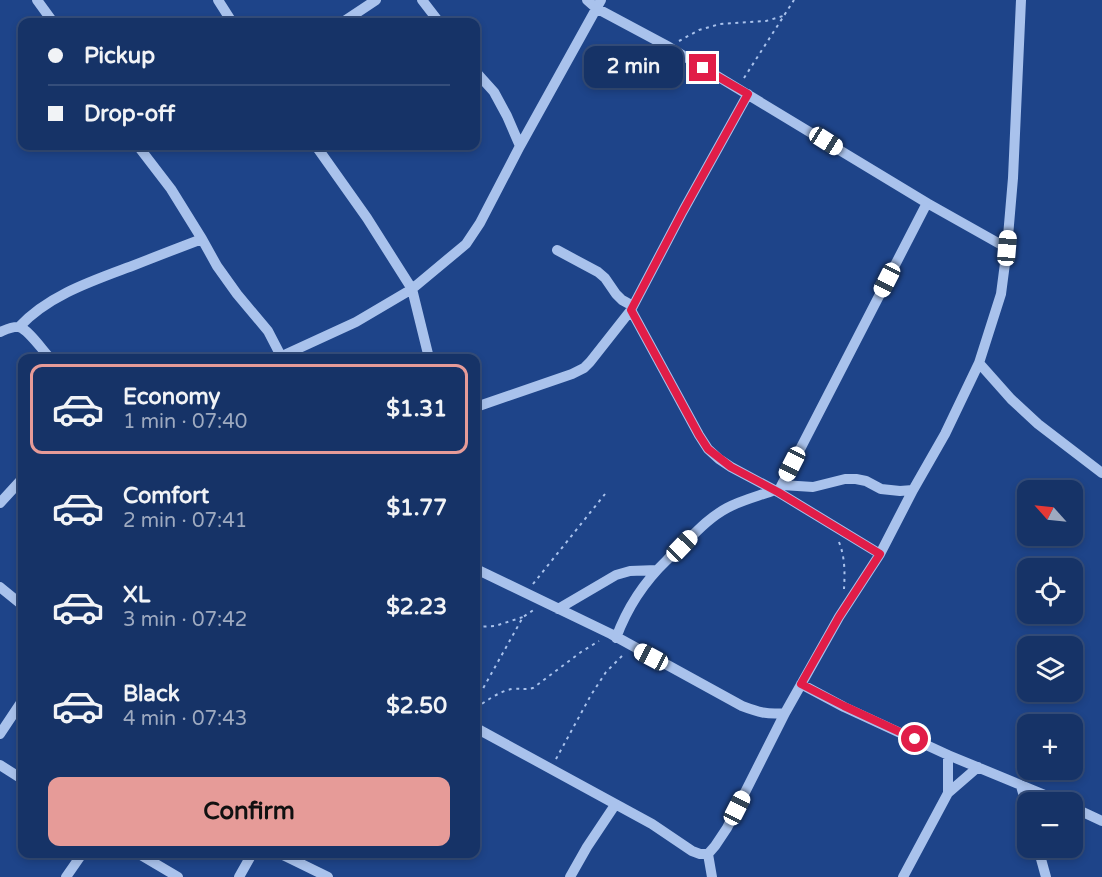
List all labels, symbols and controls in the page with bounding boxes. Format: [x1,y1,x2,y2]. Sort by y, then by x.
text: Pickup [84,43,155,69]
callout: 2 min [583,47,682,89]
route end [689,54,716,81]
text: 2 min [607,55,660,79]
text: Drop-off [84,101,175,127]
car [806,124,846,158]
car [996,229,1018,267]
car [871,260,903,300]
icon: car [51,382,105,436]
text: Economy [123,384,220,410]
text: $1.31 [386,396,447,422]
text: 1 min · 07:40 [123,410,247,434]
car [776,444,808,484]
north arrow [1017,480,1083,546]
map controls [1017,480,1083,858]
icon: car [51,481,105,535]
text: Comfort [123,483,209,509]
text: $1.77 [386,495,447,521]
text: 2 min · 07:41 [123,509,247,533]
car [663,527,701,565]
button: locate [1017,558,1083,624]
icon: car [51,580,105,634]
text: XL [123,582,150,608]
text: $2.23 [386,594,447,620]
text: 3 min · 07:42 [123,608,247,632]
button: layers [1017,636,1083,702]
car [631,641,671,673]
icon: car [51,679,105,733]
text: Black [123,681,180,707]
text: $2.50 [386,693,447,719]
text: 4 min · 07:43 [123,707,247,731]
button: + [1017,714,1083,780]
route start [901,725,928,752]
button: Confirm [48,777,450,846]
car [721,788,753,828]
button: − [1017,792,1083,858]

